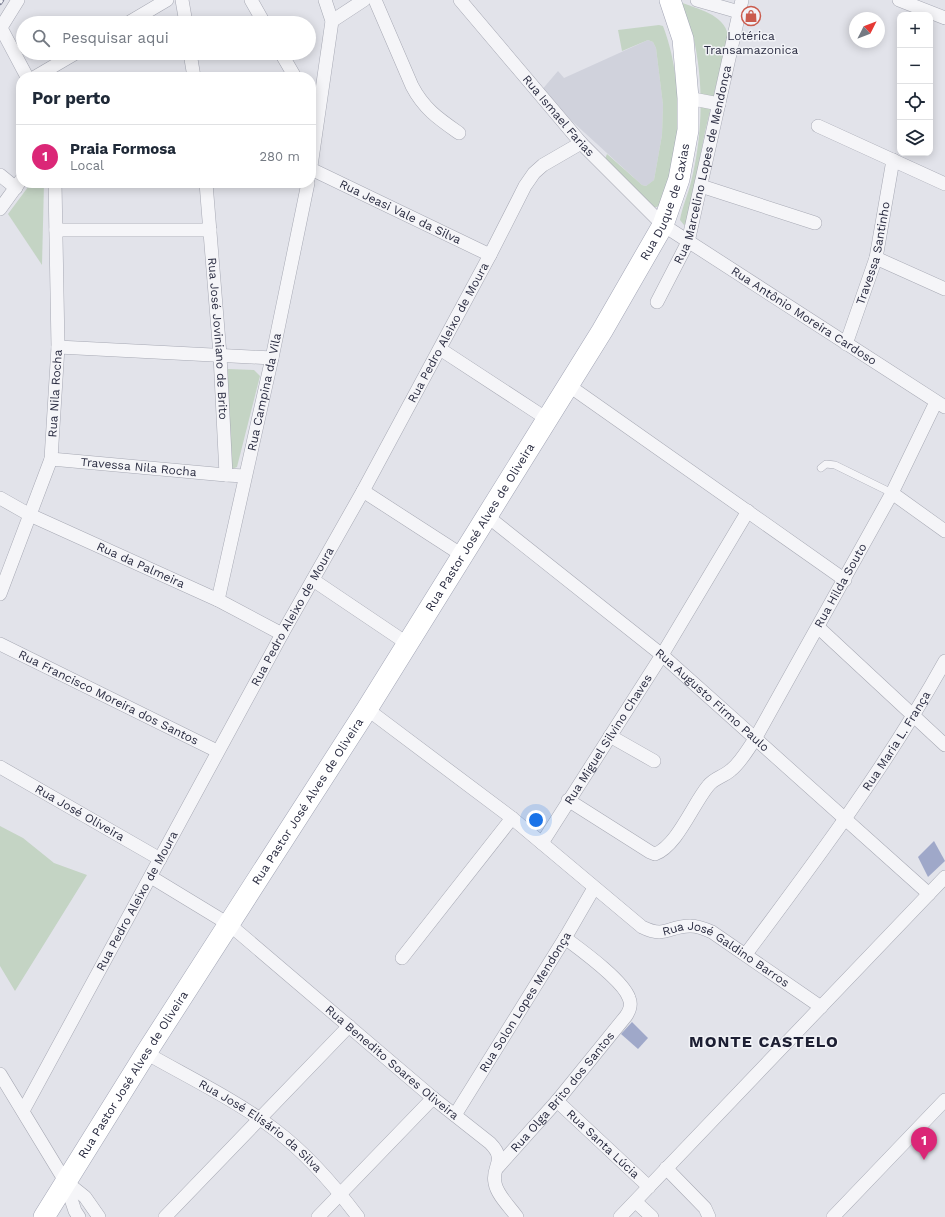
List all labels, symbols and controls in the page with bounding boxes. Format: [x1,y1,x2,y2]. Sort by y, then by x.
shop icon: Lotérica Transamazonica [740,5,762,27]
north arrow [849,12,885,48]
map controls [897,12,933,156]
button: + [897,12,933,48]
search box [16,16,316,60]
icon: search [30,27,52,49]
text: Pesquisar aqui [62,29,169,47]
place label: Lotérica Transamazonica [704,29,798,57]
button: − [897,48,933,84]
street label: Rua Marcelino Lopes de Mendonça [671,64,734,266]
street label: Rua Ismael Farias [520,72,597,159]
button: locate [897,84,933,120]
text: Por perto [32,88,110,108]
button: layers [897,120,933,156]
text: Praia Formosa [70,140,176,158]
street label: Rua Duque de Caxias [637,142,692,263]
text: 1 [42,149,48,164]
text: 280 m [260,149,300,164]
text: Local [70,158,104,173]
street label: Rua Jeasi Vale da Silva [337,177,463,247]
street label: Travessa Santinho [853,201,893,307]
street label: Rua José Joviniano de Brito [205,257,230,420]
street label: Rua Pedro Aleixo de Moura [405,260,492,405]
street label: Rua Antônio Moreira Cardoso [729,264,879,368]
street label: Rua Campina da Vila [244,332,284,452]
street label: Rua Nila Rocha [45,349,65,438]
street label: Rua Pastor José Alves de Oliveira [423,441,538,614]
street label: Travessa Nila Rocha [80,455,197,479]
street label: Rua da Palmeira [95,539,187,591]
street label: Rua Hilda Souto [811,541,870,630]
street label: Rua Pedro Aleixo de Moura [248,544,337,689]
street label: Rua Augusto Firmo Paulo [653,646,772,754]
street label: Rua Francisco Moreira dos Santos [16,647,201,748]
street label: Rua Miguel Silvino Chaves [561,672,655,807]
street label: Rua Maria L. França [859,688,933,793]
street label: Rua Pastor José Alves de Oliveira [249,716,366,887]
street label: Rua José Oliveira [33,782,127,844]
your location [526,810,546,830]
street label: Rua Pedro Aleixo de Moura [93,828,181,973]
street label: Rua José Galdino Barros [661,919,792,990]
street label: Rua Solon Lopes Mendonça [476,929,574,1075]
street label: Rua Pastor José Alves de Oliveira [75,988,191,1161]
street label: Rua Benedito Soares Oliveira [323,1003,462,1123]
street label: Rua Olga Brito dos Santos [508,1029,617,1155]
district label: MONTE CASTELO [689,1032,839,1051]
street label: Rua José Elisário da Silva [196,1077,325,1175]
street label: Rua Santa Lúcia [564,1107,642,1182]
pin: 1 [911,1127,937,1160]

